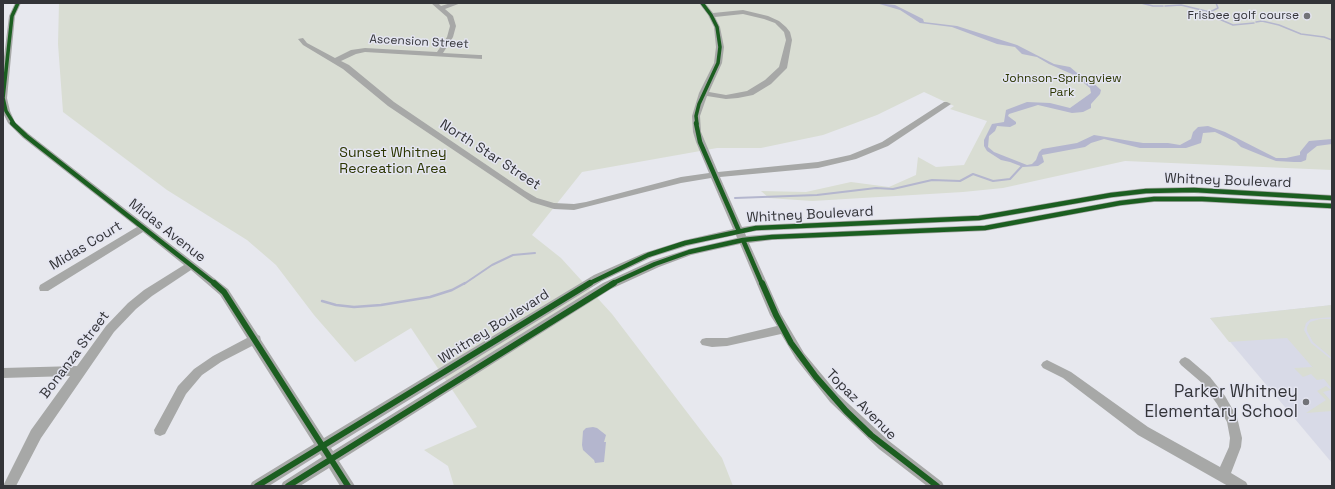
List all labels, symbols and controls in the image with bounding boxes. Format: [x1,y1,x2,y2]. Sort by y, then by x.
place label: Frisbee golf course [1187,9,1299,23]
marker: Frisbee golf course [1302,11,1312,21]
street label: Ascension Street [369,32,469,52]
park label: Johnson-Springview Park [1002,72,1122,100]
street label: North Star Street [437,116,543,194]
park label: Sunset Whitney Recreation Area [339,145,447,178]
street label: Whitney Boulevard [1164,170,1292,192]
street label: Midas Avenue [125,196,209,266]
street label: Whitney Boulevard [746,203,874,227]
street label: Midas Court [47,218,125,274]
street label: Whitney Boulevard [436,286,552,368]
street label: Bonanza Street [37,308,113,402]
street label: Topaz Avenue [822,366,900,444]
place label: Parker Whitney Elementary School [1144,382,1298,422]
marker: Parker Whitney Elementary School [1301,397,1311,407]

